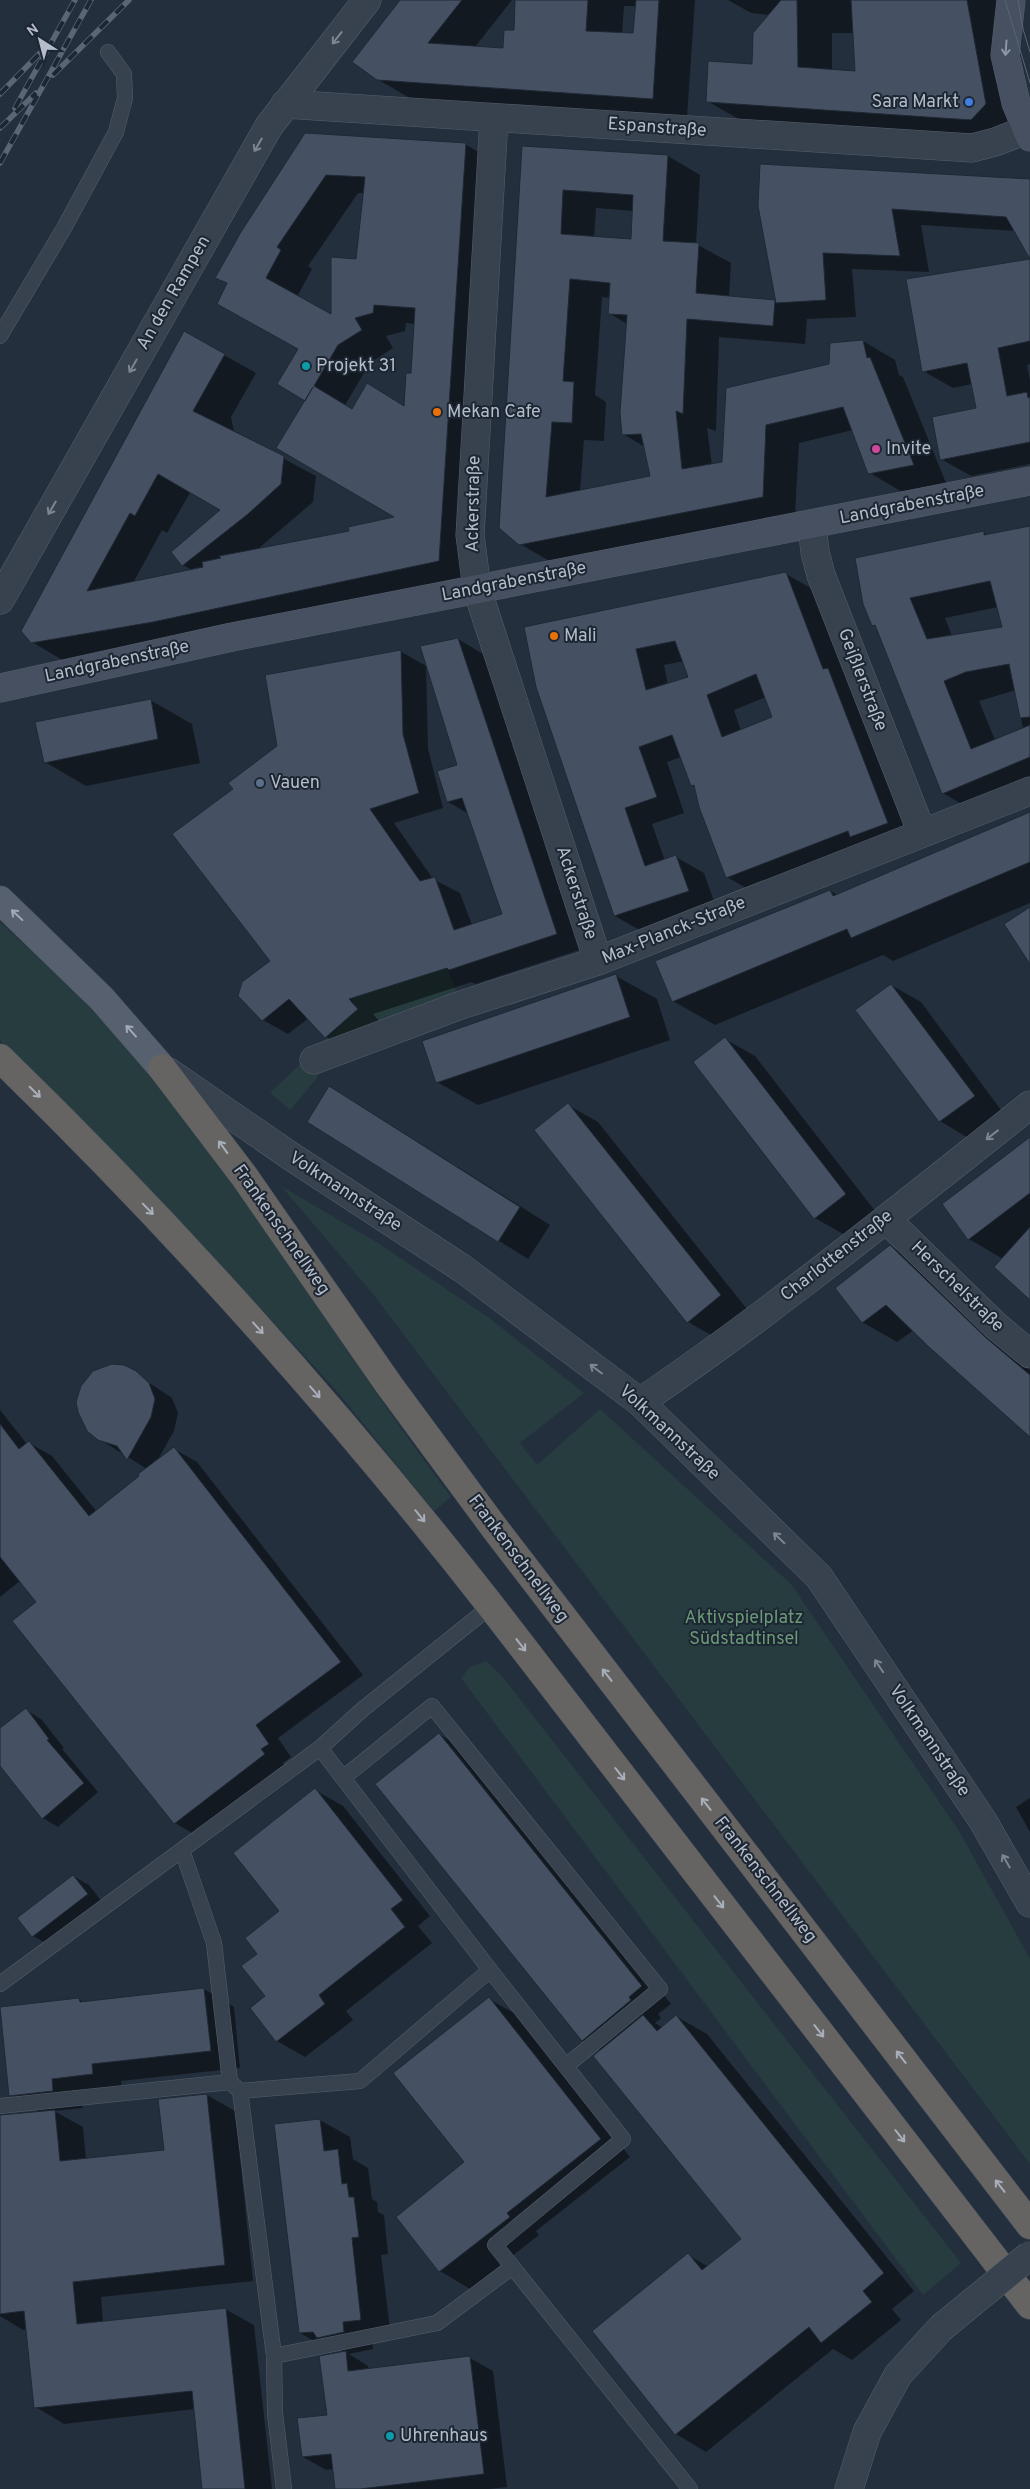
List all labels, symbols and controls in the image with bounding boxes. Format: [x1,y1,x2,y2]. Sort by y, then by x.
north arrow [15,15,65,65]
text: N [24,21,42,41]
one-way arrow [332,31,343,44]
one-way arrow [1001,40,1010,56]
place label: Sara Markt [871,91,959,114]
marker: Sara Markt [963,96,975,108]
street label: Espanstraße [607,113,707,143]
one-way arrow [253,138,263,152]
street label: An den Rampen [132,232,216,354]
place label: Projekt 31 [316,355,396,378]
one-way arrow [127,359,137,373]
marker: Projekt 31 [300,360,312,372]
place label: Mekan Cafe [447,401,541,424]
marker: Mekan Cafe [431,406,443,418]
place label: Invite [886,438,931,461]
marker: Invite [870,443,882,455]
street label: Ackerstraße [462,455,486,553]
street label: Landgrabenstraße [838,480,986,530]
one-way arrow [47,500,57,514]
street label: Landgrabenstraße [440,557,588,607]
place label: Mali [564,625,597,648]
street label: Geißlerstraße [832,625,892,735]
marker: Mali [548,630,560,642]
street label: Landgrabenstraße [43,635,191,689]
place label: Vauen [270,772,320,795]
marker: Vauen [254,777,266,789]
street label: Ackerstraße [550,843,602,943]
street label: Max-Planck-Straße [599,892,749,970]
one-way arrow [10,909,23,921]
one-way arrow [125,1024,137,1037]
one-way arrow [29,1086,41,1099]
one-way arrow [986,1129,999,1140]
one-way arrow [218,1140,228,1154]
street label: Volkmannstraße [284,1147,406,1237]
street label: Frankenschnellweg [227,1160,335,1300]
one-way arrow [142,1202,154,1215]
street label: Charlottenstraße [776,1205,898,1307]
street label: Herschelstraße [905,1237,1009,1337]
one-way arrow [253,1322,264,1335]
one-way arrow [589,1364,603,1374]
street label: Volkmannstraße [614,1380,724,1486]
one-way arrow [309,1386,321,1399]
street label: Frankenschnellweg [462,1490,574,1628]
one-way arrow [414,1510,425,1523]
one-way arrow [774,1533,786,1545]
park label: Aktivspielplatz Südstadtinsel [685,1607,803,1651]
one-way arrow [515,1638,526,1651]
one-way arrow [874,1659,884,1673]
one-way arrow [602,1668,612,1682]
street label: Volkmannstraße [883,1681,975,1801]
one-way arrow [615,1767,626,1780]
one-way arrow [701,1797,712,1810]
street label: Frankenschnellweg [708,1812,822,1948]
one-way arrow [1000,1854,1010,1868]
one-way arrow [714,1895,725,1908]
one-way arrow [813,2024,824,2037]
one-way arrow [896,2050,906,2064]
one-way arrow [894,2129,905,2142]
one-way arrow [995,2180,1006,2193]
place label: Uhrenhaus [400,2425,488,2448]
marker: Uhrenhaus [384,2430,396,2442]

